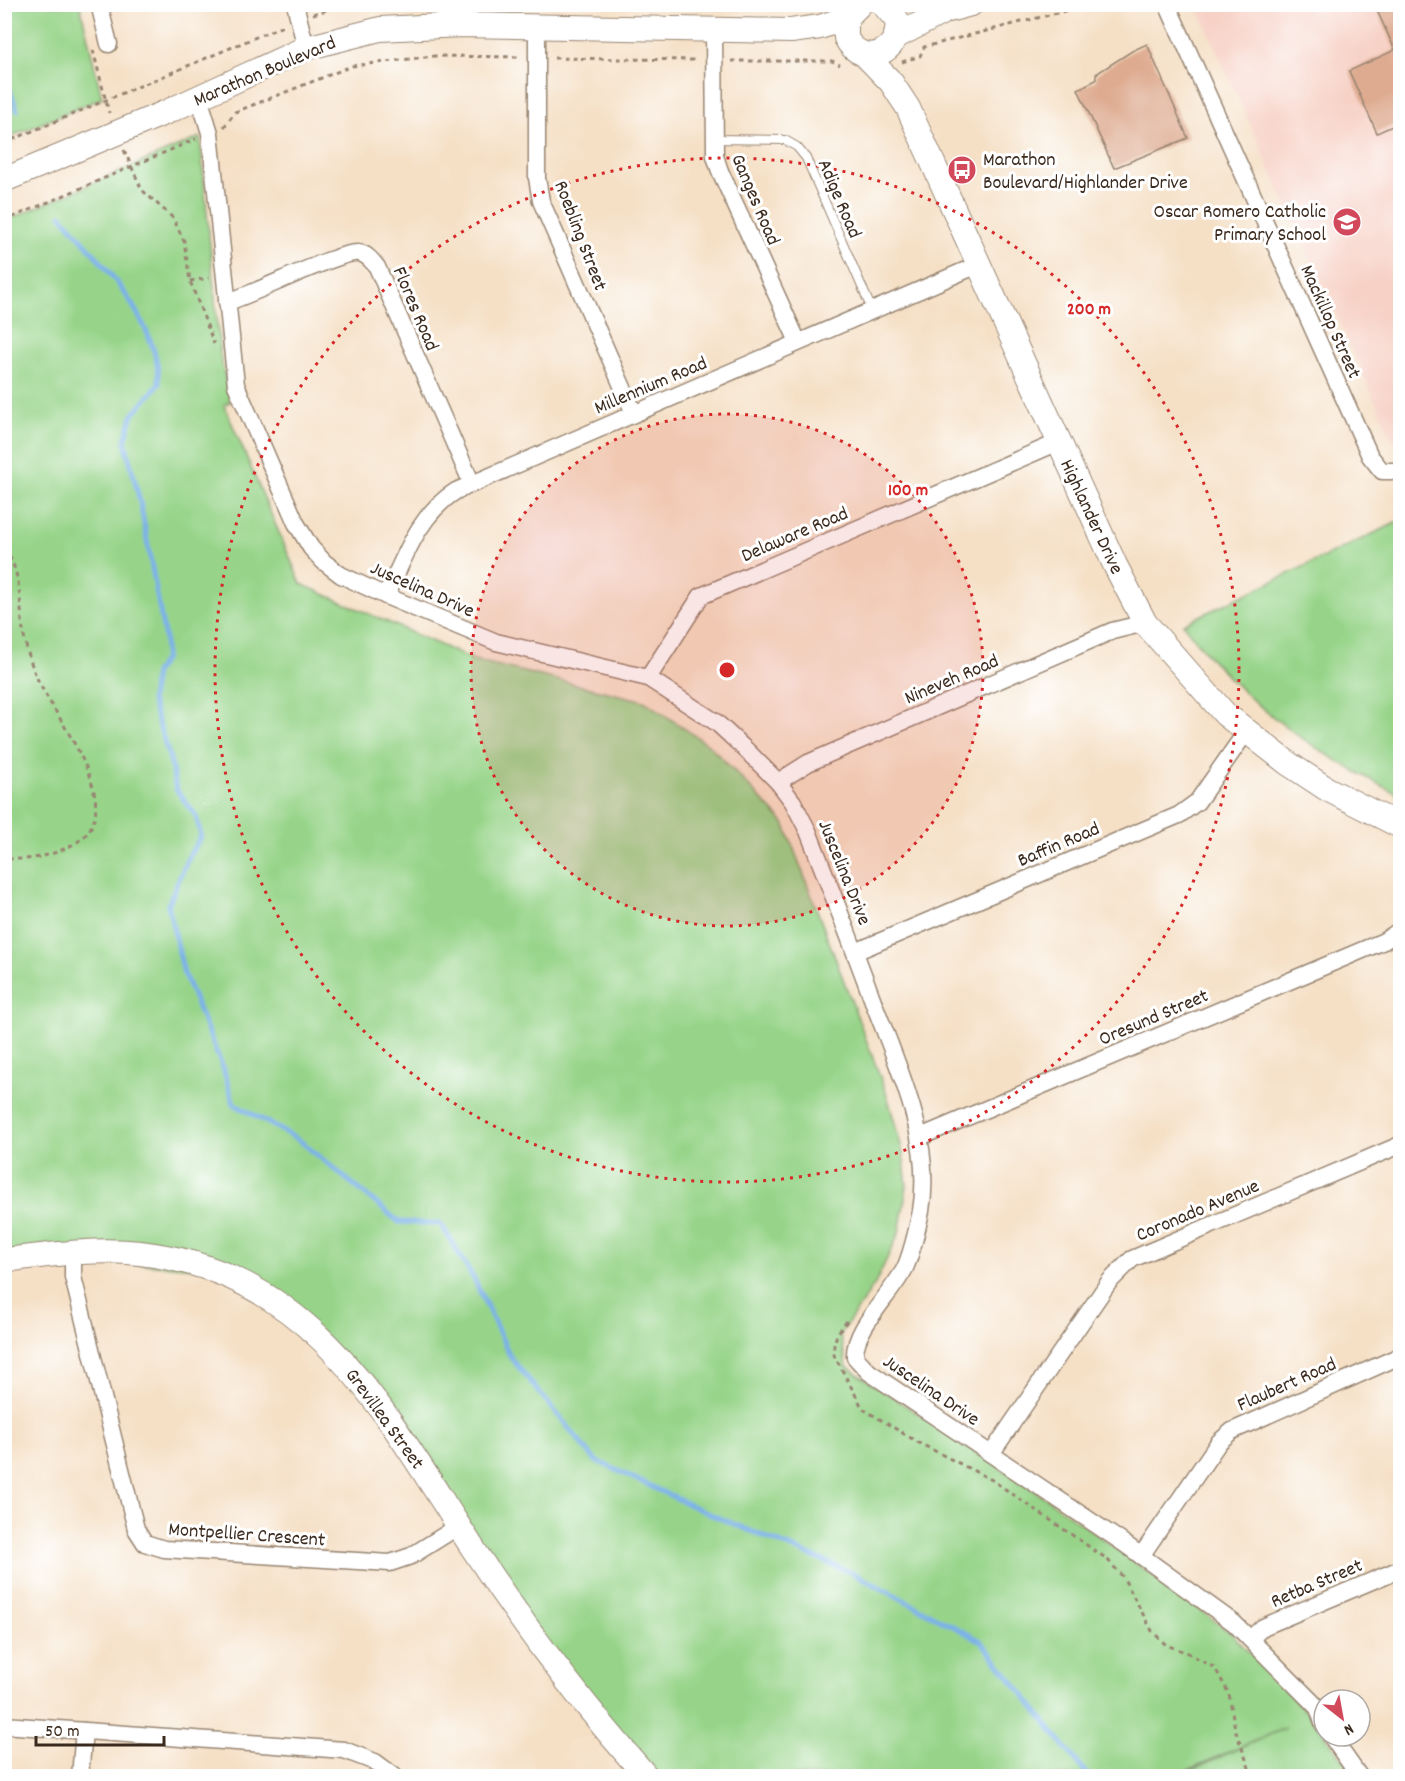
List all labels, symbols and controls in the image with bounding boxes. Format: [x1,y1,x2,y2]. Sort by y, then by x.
street label: Marathon Boulevard [190,30,341,115]
place label: Marathon Boulevard/Highlander Drive [983,147,1188,198]
street label: Ganges Road [722,150,786,250]
bus stop icon: Marathon Boulevard/Highlander Drive [946,154,978,186]
street label: Adige Road [809,155,867,243]
street label: Roebling Street [545,177,613,295]
place label: Oscar Romero Catholic Primary School [1153,199,1326,250]
school or university icon: Oscar Romero Catholic Primary School [1331,206,1363,238]
street label: Mackillop Street [1292,261,1367,384]
street label: Flores Road [384,263,445,356]
text: 200 m [1067,298,1111,323]
street label: Millennium Road [590,350,712,423]
street label: Highlander Drive [1051,455,1129,580]
text: 100 m [888,479,928,504]
street label: Delaware Road [737,501,853,571]
street label: Juscelina Drive [365,555,479,626]
street label: Nineveh Road [901,648,1004,713]
centre of rings [717,660,737,680]
street label: Juscelina Drive [809,816,877,930]
street label: Baffin Road [1014,816,1105,876]
street label: Oresund Street [1095,983,1213,1054]
street label: Coronado Avenue [1132,1173,1264,1250]
street label: Juscelina Drive [876,1349,984,1434]
street label: Flaubert Road [1233,1351,1341,1420]
street label: Grevillea Street [337,1363,430,1476]
street label: Montpellier Crescent [167,1517,326,1555]
street label: Retba Street [1267,1553,1367,1617]
north arrow [1312,1688,1372,1748]
scale bar [36,1709,164,1747]
text: N [1339,1717,1358,1741]
text: 50 m [45,1720,80,1745]

